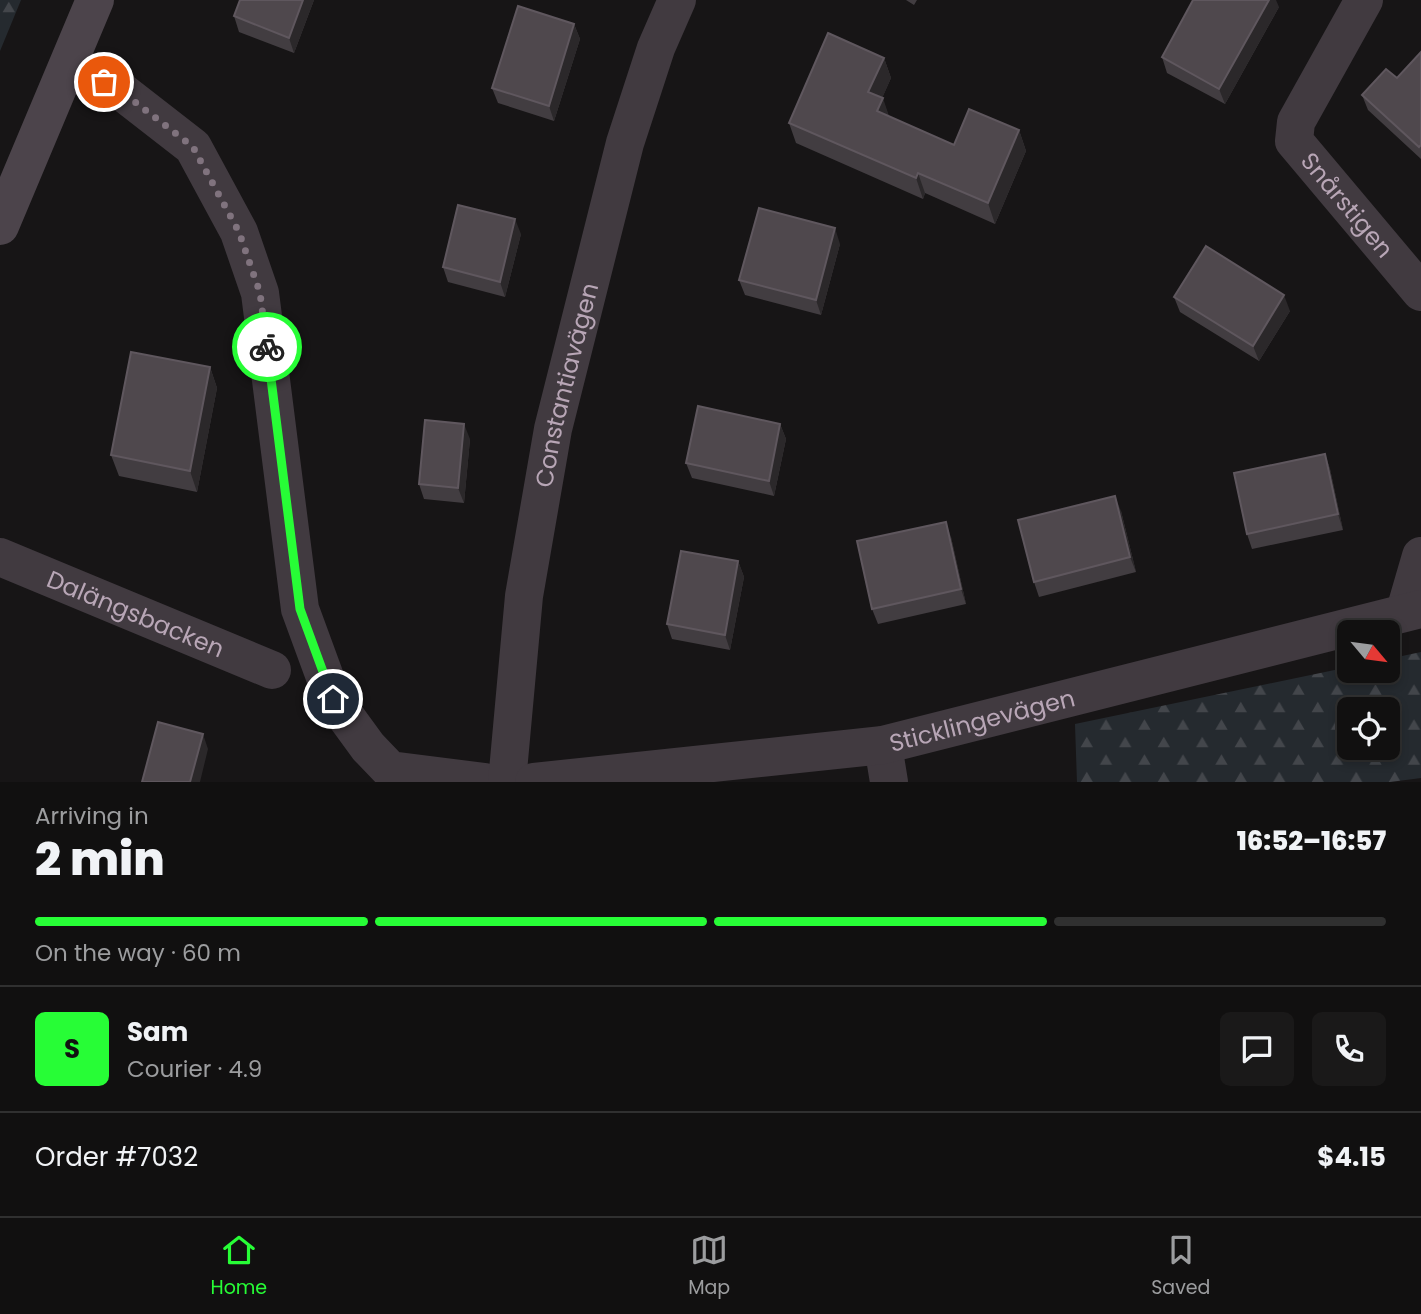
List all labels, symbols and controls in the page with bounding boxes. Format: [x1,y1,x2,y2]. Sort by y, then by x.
pin [74,52,134,112]
icon: bag [85,63,123,101]
street label: Snårstigen [1294,145,1402,264]
street label: Constantiavägen [527,279,606,490]
courier [232,312,302,382]
icon: bike [248,328,286,366]
street label: Dalängsbacken [42,562,229,665]
north arrow [1337,620,1400,682]
map controls [1337,620,1400,760]
pin [303,669,363,729]
icon: home [314,680,352,718]
street label: Sticklingevägen [886,681,1078,759]
button: locate [1337,697,1400,760]
text: Arriving in [35,800,149,832]
text: 16:52–16:57 [1237,823,1386,859]
text: 2 min [35,827,165,891]
text: On the way · 60 m [35,937,241,969]
button: chat [1220,1012,1294,1086]
button: phone [1312,1012,1386,1086]
text: Sam [127,1014,188,1050]
text: S [64,1031,80,1067]
text: Courier · 4.9 [127,1053,262,1085]
text: Order #7032 [35,1139,198,1175]
text: $4.15 [1317,1139,1386,1175]
tab: Home [210,1231,267,1302]
tab: Map [688,1231,730,1302]
tab: Saved [1151,1231,1210,1302]

